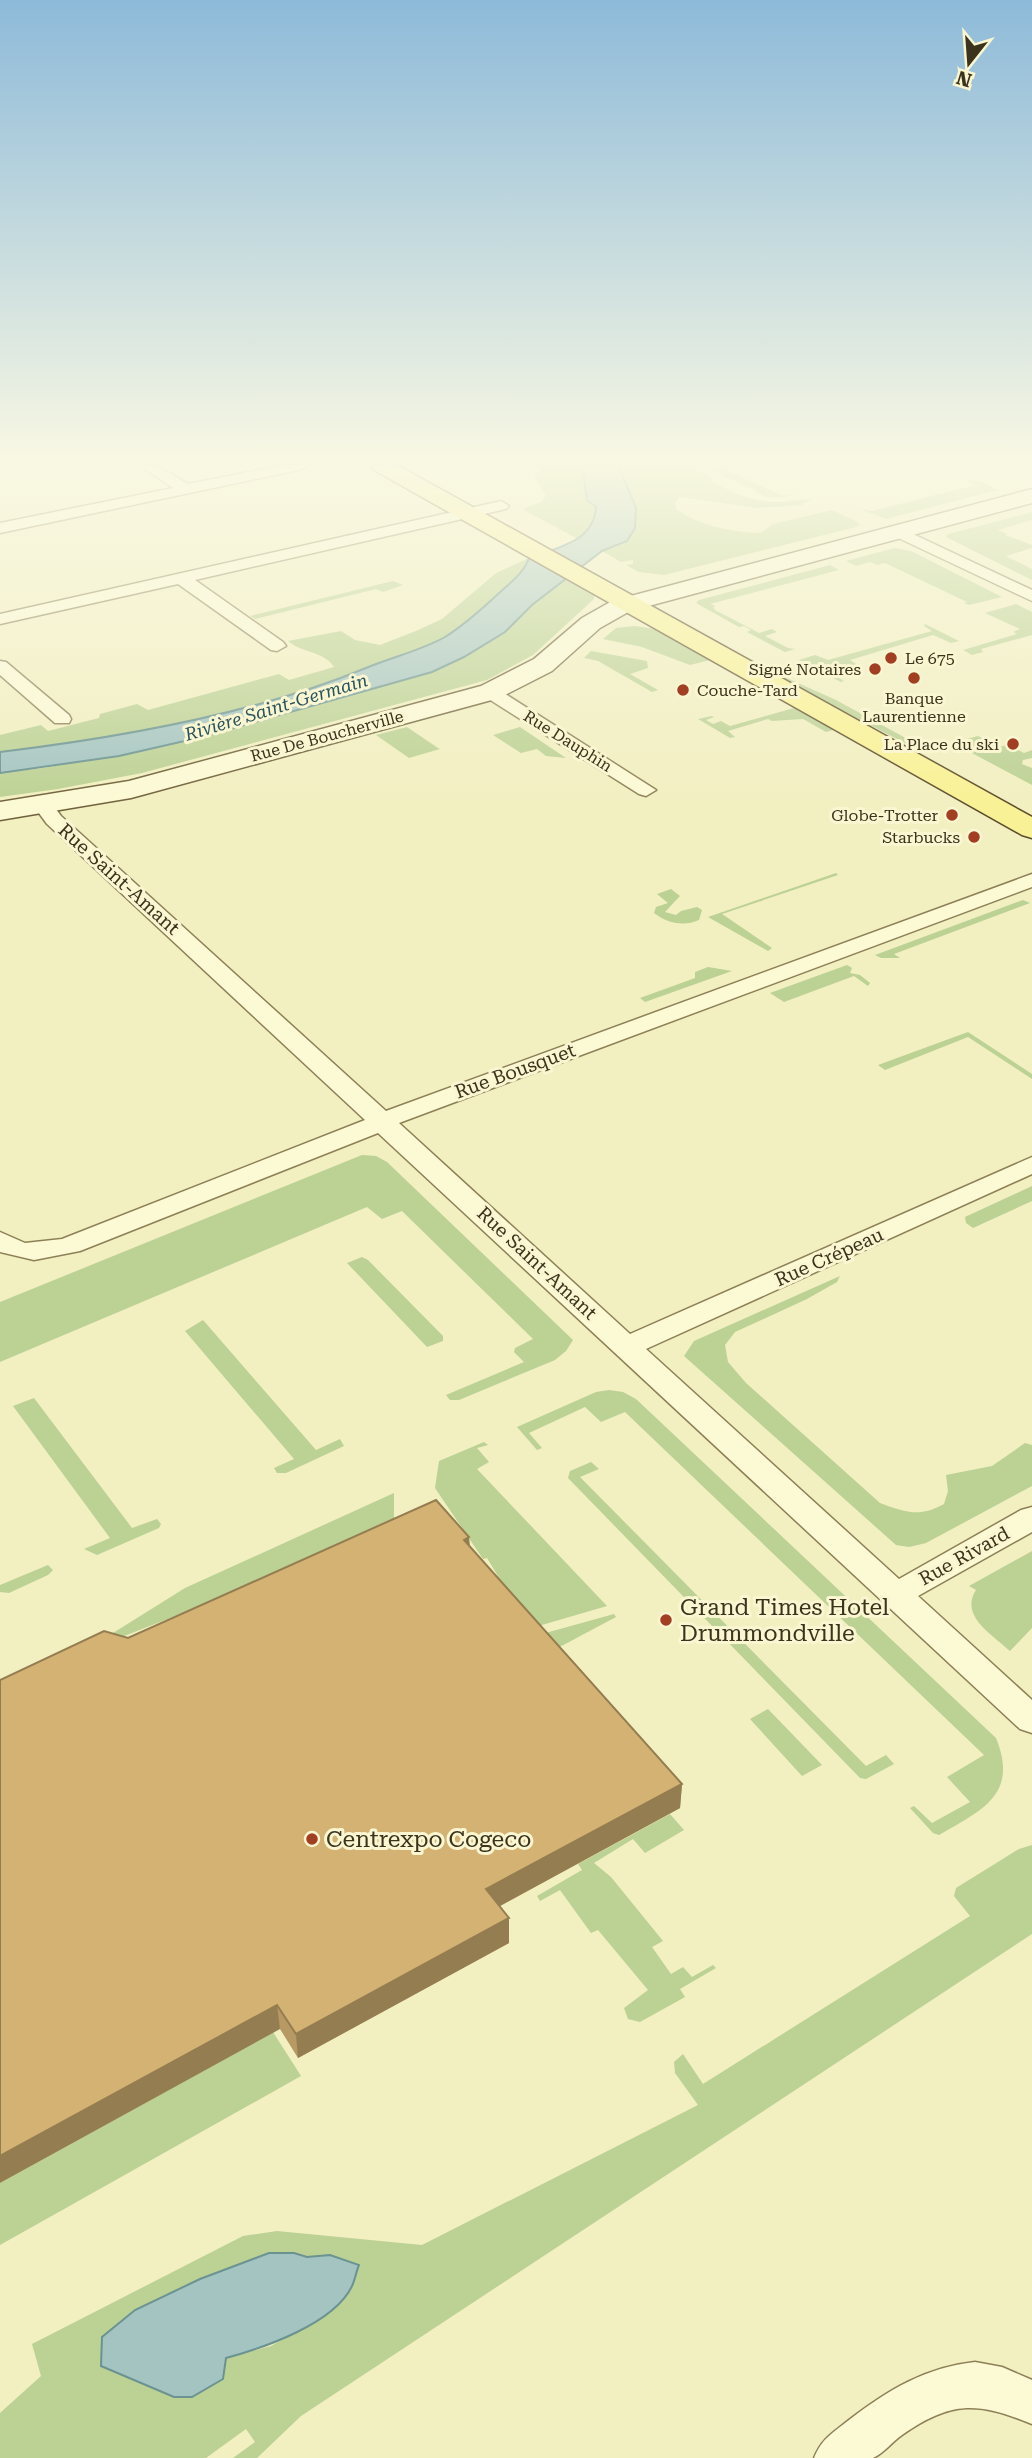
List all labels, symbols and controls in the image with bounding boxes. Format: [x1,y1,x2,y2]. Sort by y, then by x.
north arrow [934,28,1004,98]
text: N [953,66,975,92]
place label: Le 675 [905,649,955,668]
marker: Le 675 [883,650,899,666]
place label: Signé Notaires [749,660,861,679]
marker: Signé Notaires [867,661,883,677]
water label: Rivière Saint-Germain [181,669,370,745]
marker: Banque Laurentienne [906,670,922,686]
place label: Couche-Tard [697,681,798,700]
marker: Couche-Tard [675,682,691,698]
place label: Banque Laurentienne [862,689,966,726]
street label: Rue De Boucherville [248,706,406,766]
street label: Rue Dauphin [520,706,616,776]
place label: La Place du ski [884,735,999,754]
marker: La Place du ski [1005,736,1021,752]
place label: Globe-Trotter [831,806,938,825]
marker: Globe-Trotter [944,807,960,823]
street label: Rue Saint-Amant [54,818,184,940]
place label: Starbucks [882,828,960,847]
marker: Starbucks [966,829,982,845]
street label: Rue Bousquet [452,1039,578,1103]
street label: Rue Saint-Amant [472,1202,602,1324]
street label: Rue Crépeau [771,1223,887,1291]
street label: Rue Rivard [915,1522,1013,1590]
place label: Grand Times Hotel Drummondville [680,1594,889,1647]
marker: Grand Times Hotel Drummondville [658,1612,674,1628]
place label: Centrexpo Cogeco [326,1826,531,1853]
marker: Centrexpo Cogeco [304,1831,320,1847]

